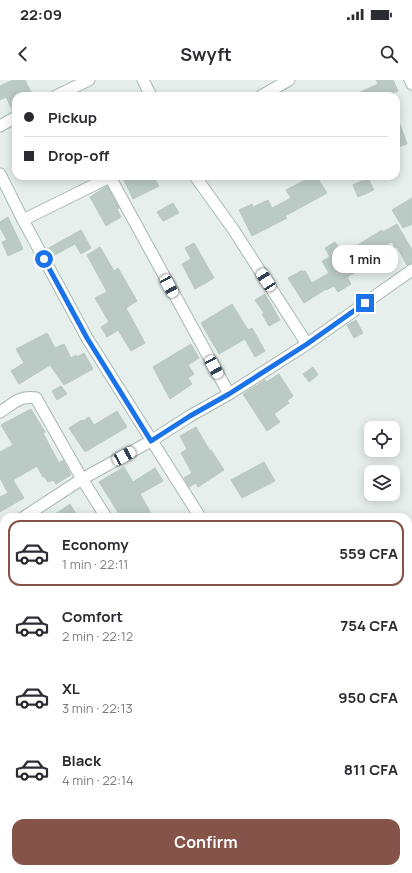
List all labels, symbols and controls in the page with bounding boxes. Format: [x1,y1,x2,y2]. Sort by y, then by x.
text: 22:09 [20,4,62,25]
text: Swyft [180,42,232,66]
icon: back [12,43,34,65]
icon: search [378,43,400,65]
text: Pickup [48,107,97,128]
text: Drop-off [48,145,109,166]
callout: 1 min [332,245,398,273]
route start [35,250,53,268]
text: 1 min [349,250,381,268]
car [254,267,278,293]
car [158,273,180,299]
route end [356,294,374,312]
car [203,354,225,380]
map controls [364,421,400,501]
button: locate [364,421,400,457]
car [111,445,137,467]
button: layers [364,465,400,501]
text: Economy [62,534,129,555]
icon: car [14,535,50,571]
text: 559 CFA [339,543,398,564]
text: 1 min · 22:11 [62,555,128,573]
text: Comfort [62,606,123,627]
icon: car [14,607,50,643]
text: 754 CFA [340,615,398,636]
text: 2 min · 22:12 [62,627,133,645]
text: XL [62,678,80,699]
icon: car [14,679,50,715]
text: 950 CFA [338,687,398,708]
text: 3 min · 22:13 [62,699,133,717]
text: Black [62,750,101,771]
icon: car [14,751,50,787]
text: 811 CFA [344,759,398,780]
text: 4 min · 22:14 [62,771,134,789]
button: Confirm [12,819,400,865]

